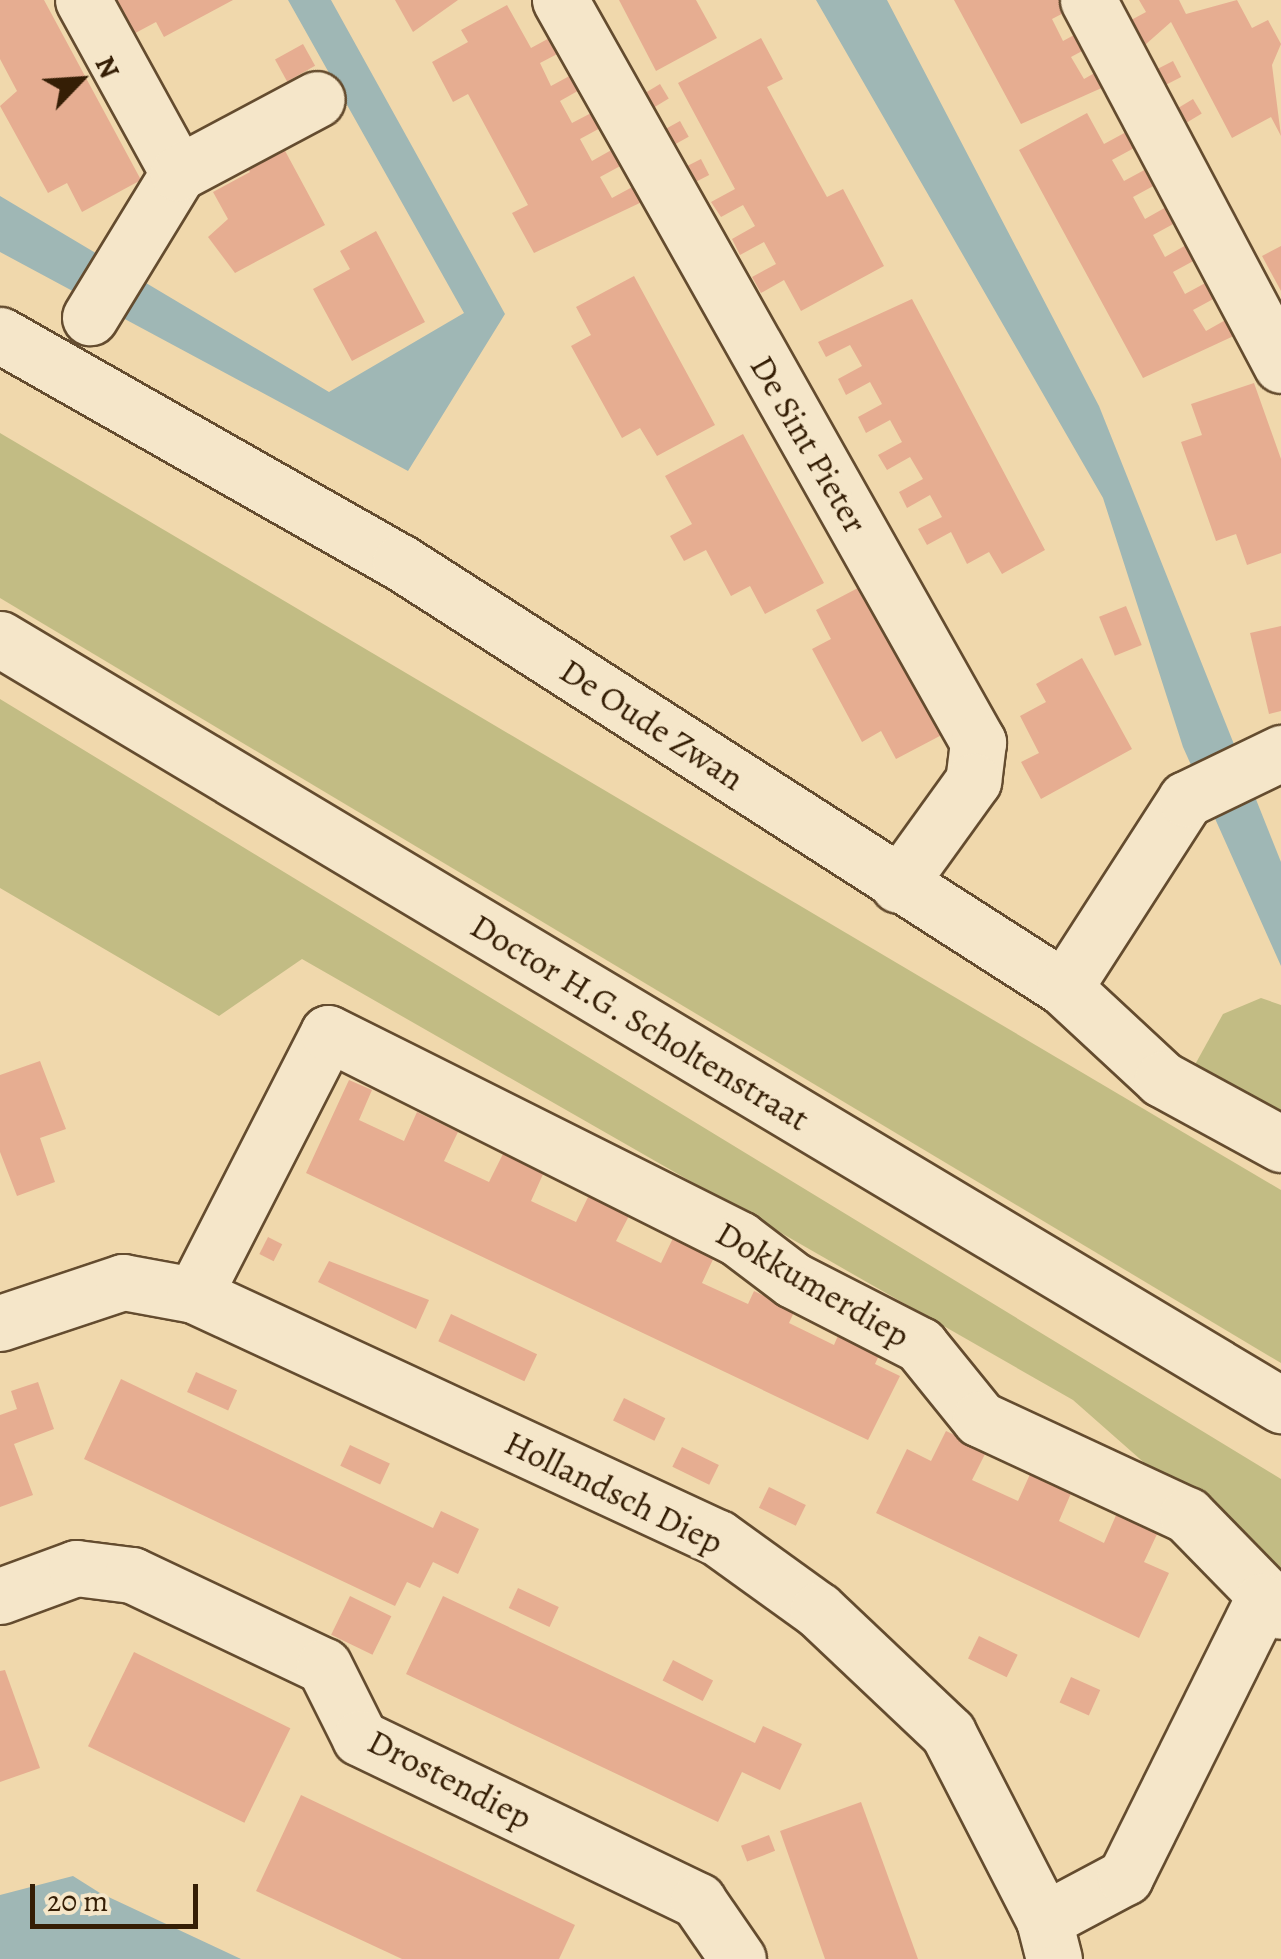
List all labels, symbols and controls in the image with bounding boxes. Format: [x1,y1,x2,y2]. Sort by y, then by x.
north arrow [30,30,130,130]
text: N [86,50,129,85]
street label: De Sint Pieter [741,348,877,540]
street label: De Oude Zwan [552,649,752,799]
street label: Doctor H.G. Scholtenstraat [463,904,817,1140]
street label: Dokkumerdiep [709,1212,917,1356]
street label: Hollandsch Diep [498,1421,730,1563]
street label: Drostendiep [361,1720,539,1838]
scale bar [35,1864,202,1926]
text: 20 m [47,1881,108,1921]

